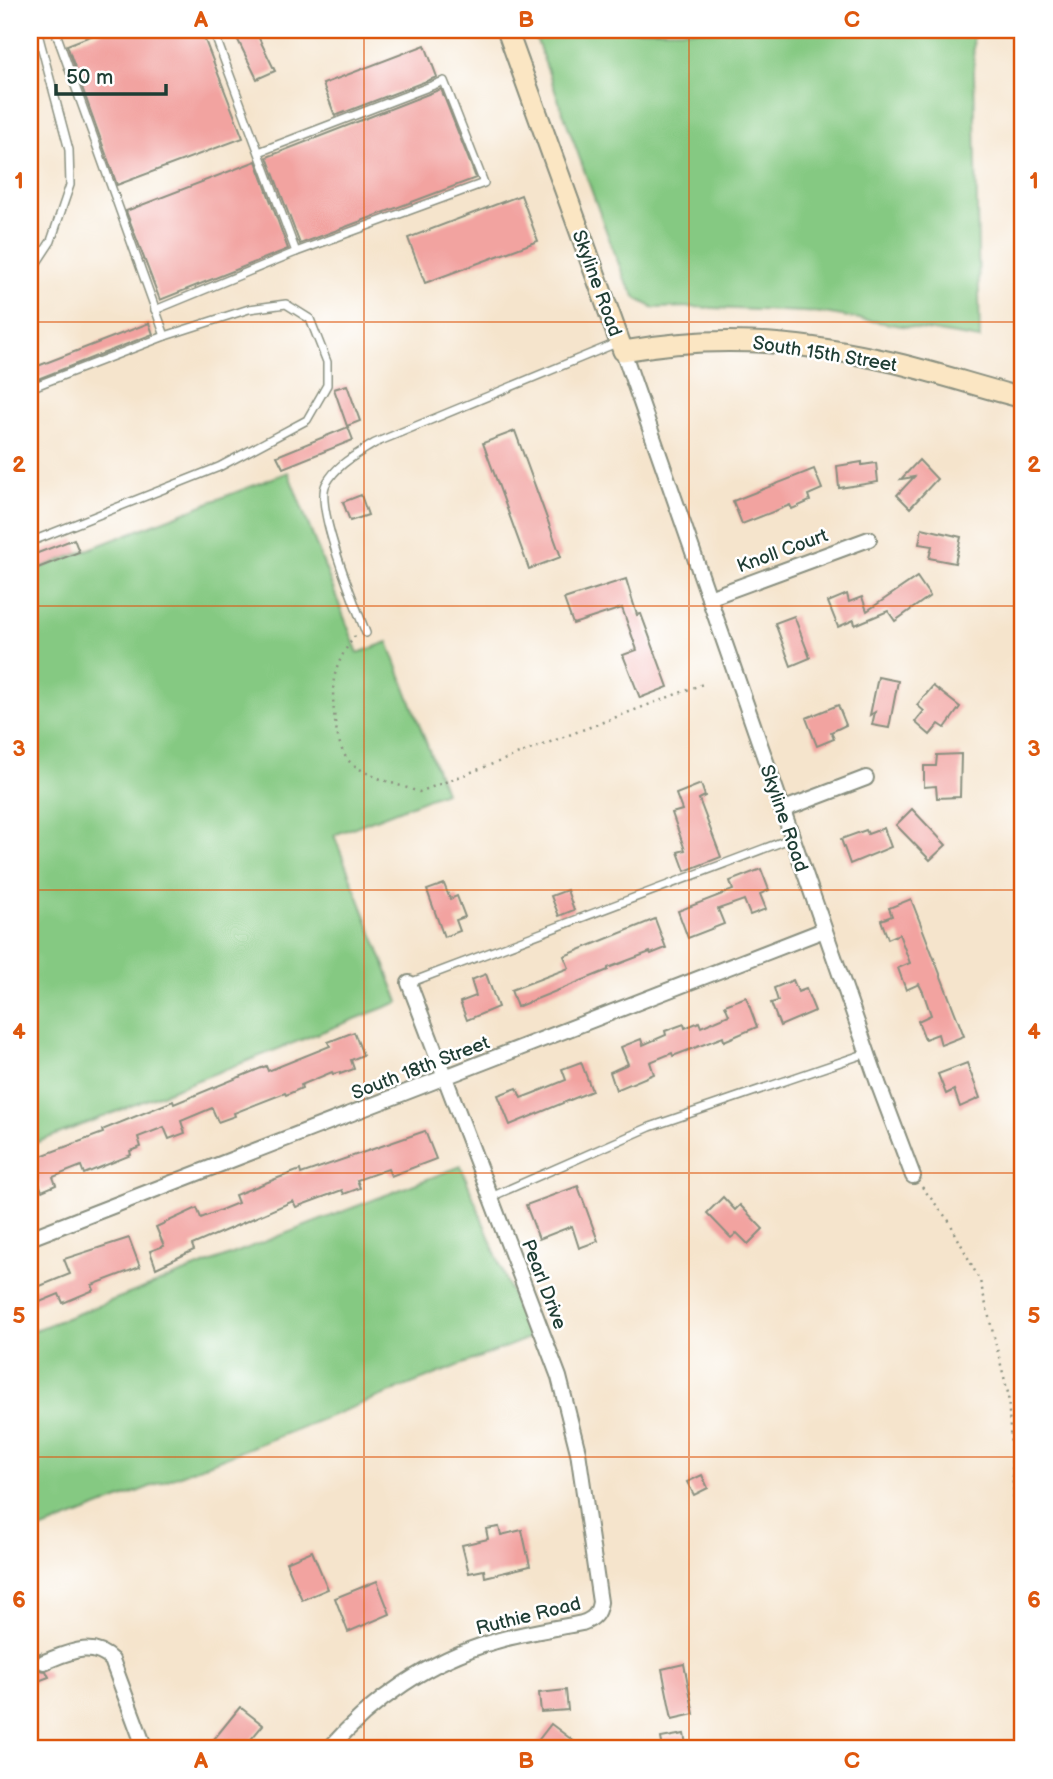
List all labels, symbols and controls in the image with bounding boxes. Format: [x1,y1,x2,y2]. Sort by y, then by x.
text: A [193,6,209,34]
text: B [518,6,534,34]
text: C [844,6,860,34]
scale bar [56,52,166,96]
text: 50 m [66,65,113,90]
text: 1 [14,167,24,195]
text: 1 [1029,167,1039,195]
street label: Skyline Road [567,227,626,340]
street label: South 15th Street [751,332,899,377]
text: 2 [12,451,26,479]
text: 2 [1027,451,1041,479]
street label: Knoll Court [734,524,831,578]
text: 3 [12,735,26,763]
text: 3 [1027,735,1041,763]
street label: Skyline Road [755,762,813,875]
text: 4 [12,1018,26,1046]
text: 4 [1027,1018,1041,1046]
street label: South 18th Street [348,1031,493,1105]
street label: Pearl Drive [516,1236,571,1333]
text: 5 [12,1302,26,1330]
text: 5 [1027,1302,1041,1330]
text: 6 [12,1586,26,1614]
text: 6 [1027,1586,1041,1614]
street label: Ruthie Road [474,1592,583,1641]
text: A [193,1747,209,1775]
text: B [518,1747,534,1775]
text: C [844,1747,860,1775]

